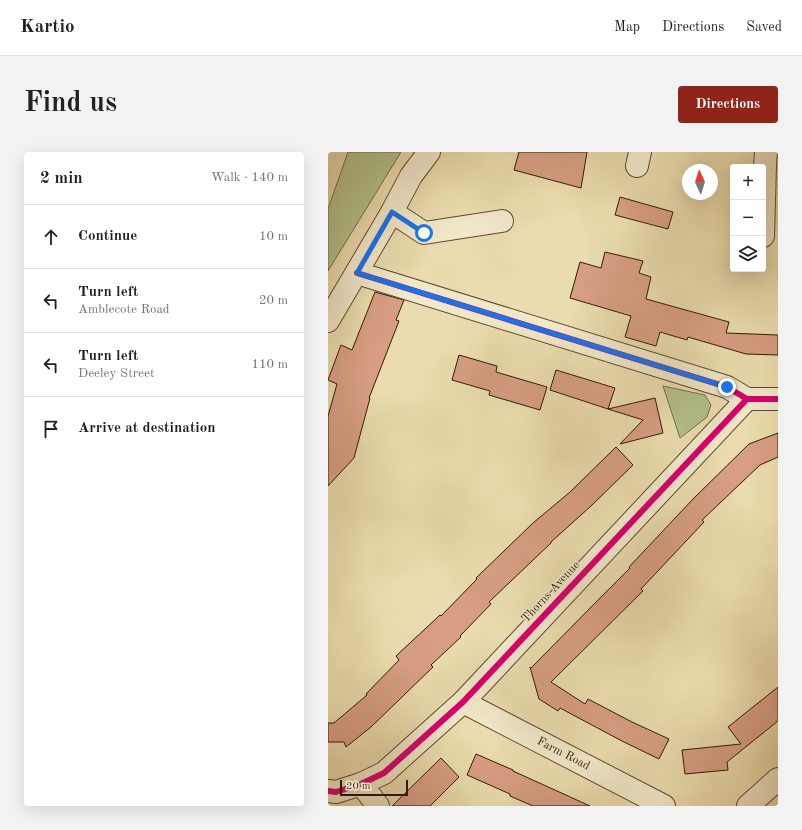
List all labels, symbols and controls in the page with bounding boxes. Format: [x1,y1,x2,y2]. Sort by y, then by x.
text: Kartio [20,18,75,37]
text: Map [614,20,640,34]
text: Directions [662,20,724,34]
text: Saved [746,20,782,34]
button: Directions [678,86,778,123]
text: Find us [24,90,117,118]
north arrow [682,164,718,200]
map controls [730,164,766,272]
button: + [730,164,766,200]
text: 2 min [40,170,83,187]
text: Walk · 140 m [211,171,288,184]
button: − [730,200,766,236]
route start [415,224,433,242]
icon: ahead [40,226,62,248]
text: Continue [78,229,137,244]
text: 10 m [259,230,288,243]
button: layers [730,236,766,272]
text: Turn left [78,285,138,300]
icon: left [40,290,62,312]
text: 20 m [259,294,288,307]
text: Amblecote Road [78,303,170,316]
text: Turn left [78,349,138,364]
icon: left [40,354,62,376]
text: 110 m [251,358,288,371]
text: Deeley Street [78,367,155,380]
route end [718,378,736,396]
icon: arrive [40,418,62,440]
text: Arrive at destination [78,421,216,436]
street label: Thorns Avenue [520,559,583,625]
street label: Farm Road [535,735,592,773]
scale bar [340,778,408,797]
text: 20 m [346,781,371,792]

